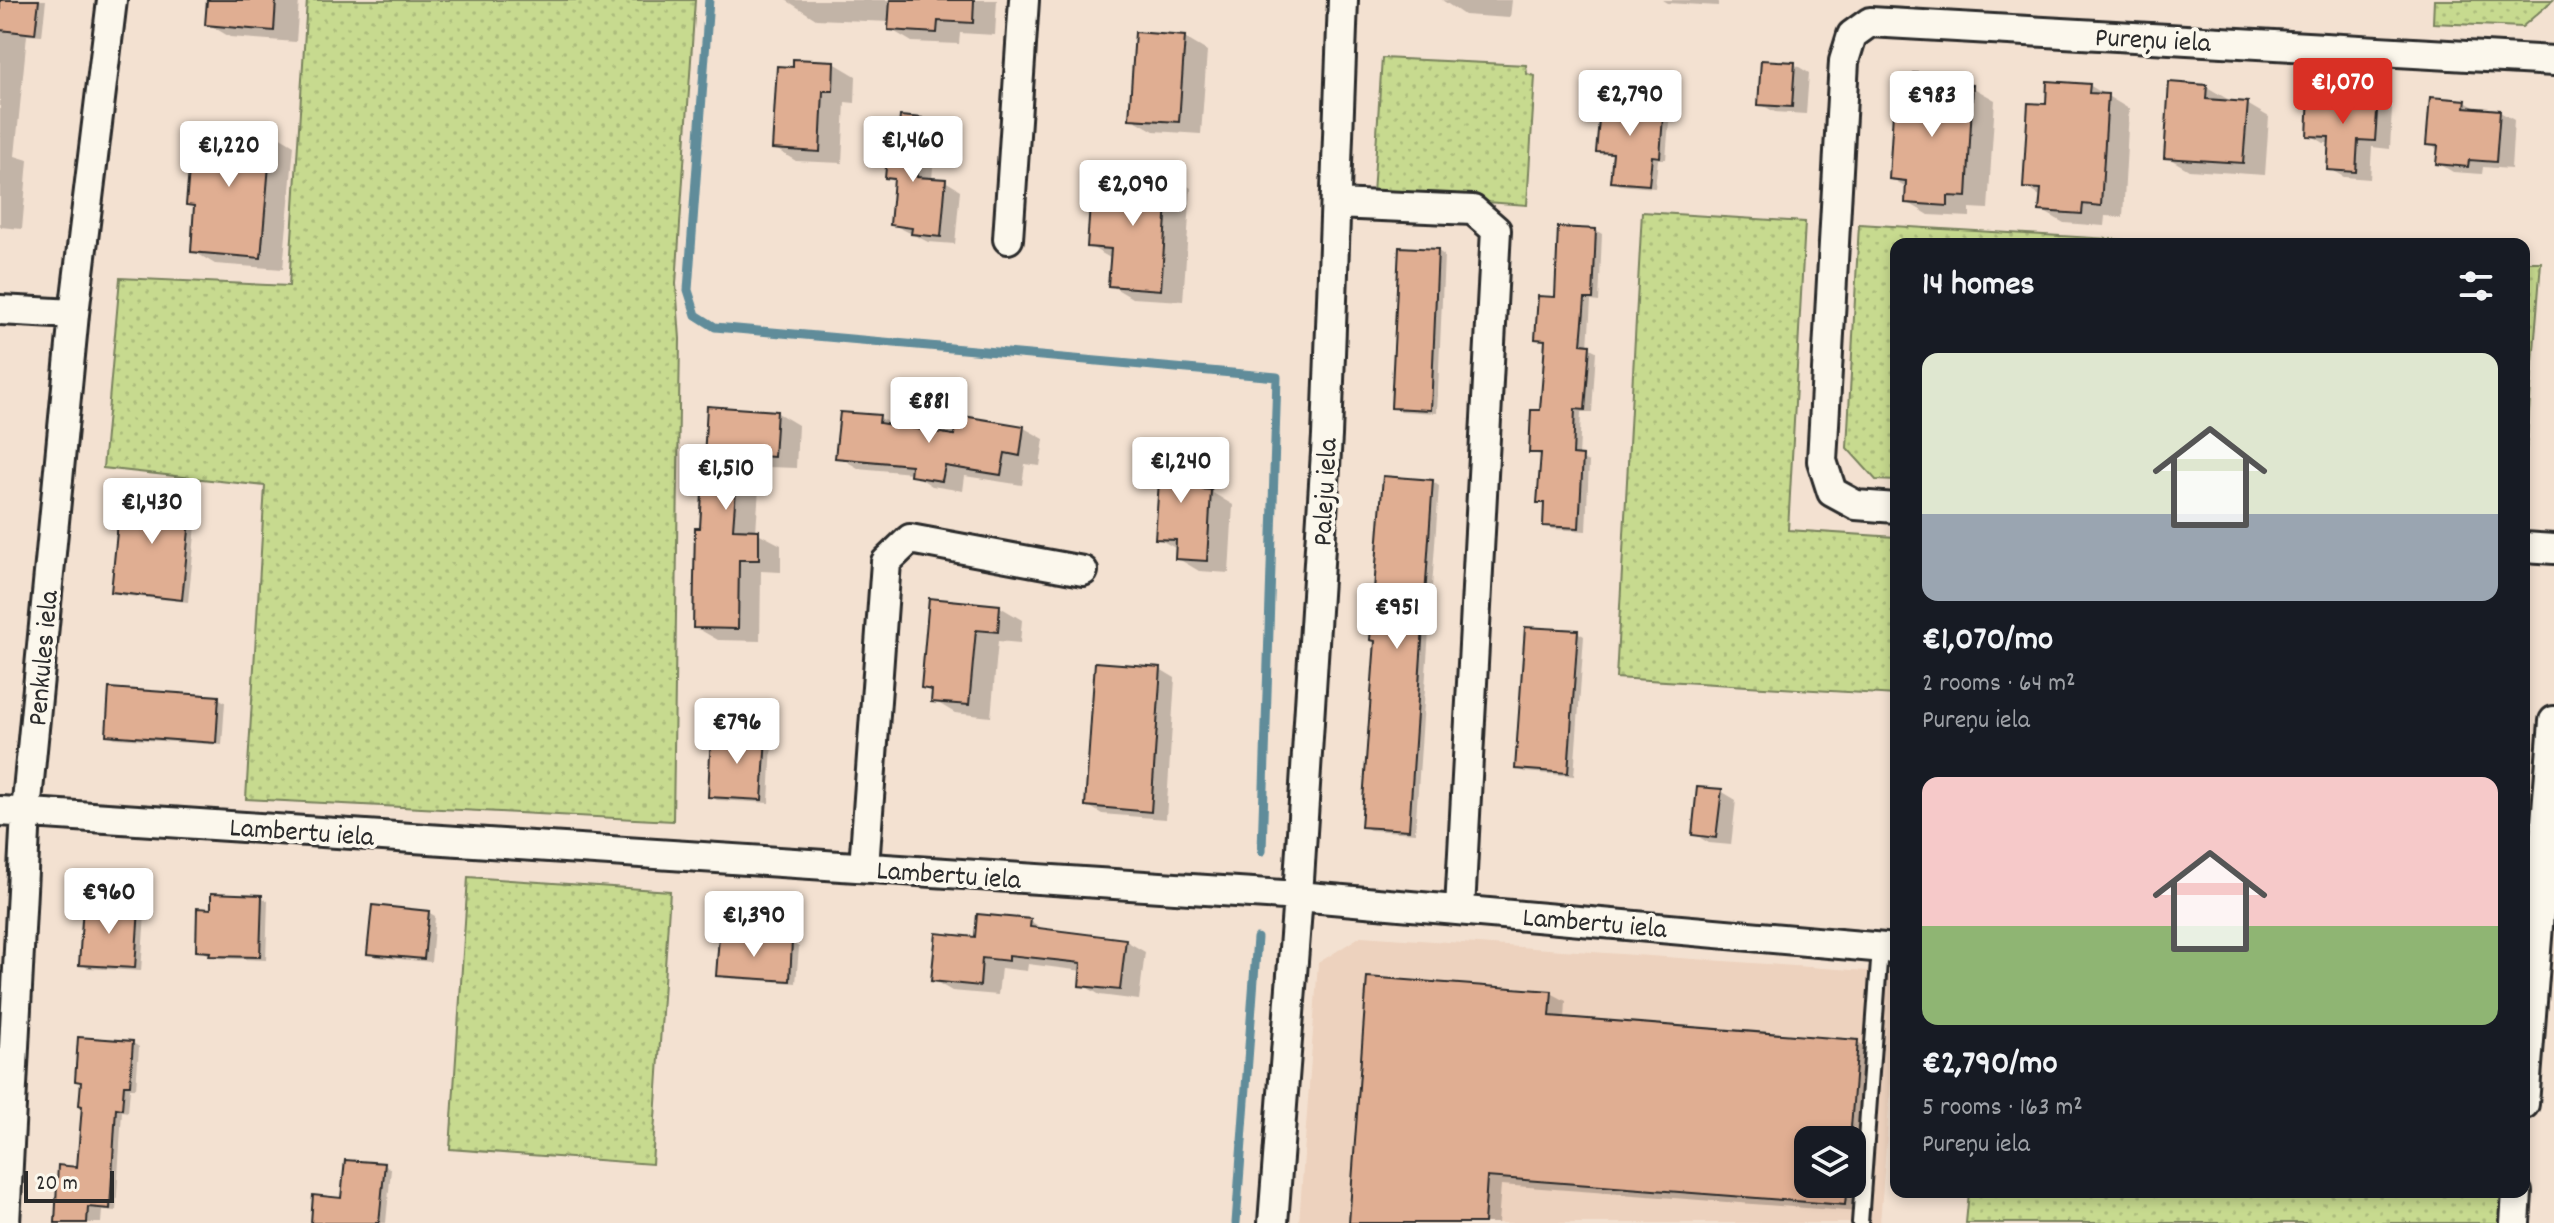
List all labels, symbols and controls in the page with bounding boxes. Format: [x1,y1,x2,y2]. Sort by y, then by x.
street label: Pureņu iela [2094,20,2213,66]
pin: €1,070 [2278,58,2408,126]
text: €1,070 [2311,65,2375,102]
pin: €2,790 [1565,70,1695,138]
pin: €983 [1885,71,1979,139]
text: €2,790 [1597,77,1663,114]
text: €983 [1908,78,1956,115]
pin: €1,460 [848,116,978,184]
pin: €1,220 [164,121,294,189]
text: €1,460 [882,123,944,160]
text: €1,220 [198,128,260,165]
pin: €2,090 [1068,160,1198,228]
text: €2,090 [1097,167,1169,204]
text: 14 homes [1922,262,2035,311]
icon: filters [2454,264,2498,308]
pin: €881 [882,377,976,445]
text: €881 [908,384,950,421]
icon: home [2138,405,2282,549]
street label: Paleju iela [1305,436,1351,547]
pin: €1,240 [1116,437,1246,505]
pin: €1,510 [661,444,791,512]
text: €1,240 [1150,444,1212,481]
text: €1,510 [697,451,755,488]
pin: €1,430 [87,478,217,546]
text: €1,430 [121,485,183,522]
pin: €951 [1350,583,1444,651]
street label: Penkules iela [20,588,72,728]
text: €951 [1375,590,1419,627]
text: €1,070/mo [1922,617,2053,666]
text: 2 rooms · 64 m² [1922,666,2076,703]
pin: €796 [690,698,784,766]
text: Pureņu iela [1922,703,2030,740]
text: €796 [712,705,762,742]
street label: Lambertu iela [228,810,376,860]
icon: home [2138,829,2282,973]
street label: Lambertu iela [875,853,1023,903]
pin: €960 [62,868,156,936]
text: €960 [82,875,136,912]
pin: €1,390 [689,891,819,959]
text: €1,390 [723,898,785,935]
street label: Lambertu iela [1521,900,1669,952]
text: €2,790/mo [1922,1041,2058,1090]
text: 5 rooms · 163 m² [1922,1090,2083,1127]
map controls [1794,1126,1866,1198]
button: layers [1794,1126,1866,1198]
text: Pureņu iela [1922,1127,2030,1164]
scale bar [24,1167,114,1203]
text: 20 m [36,1169,78,1200]

